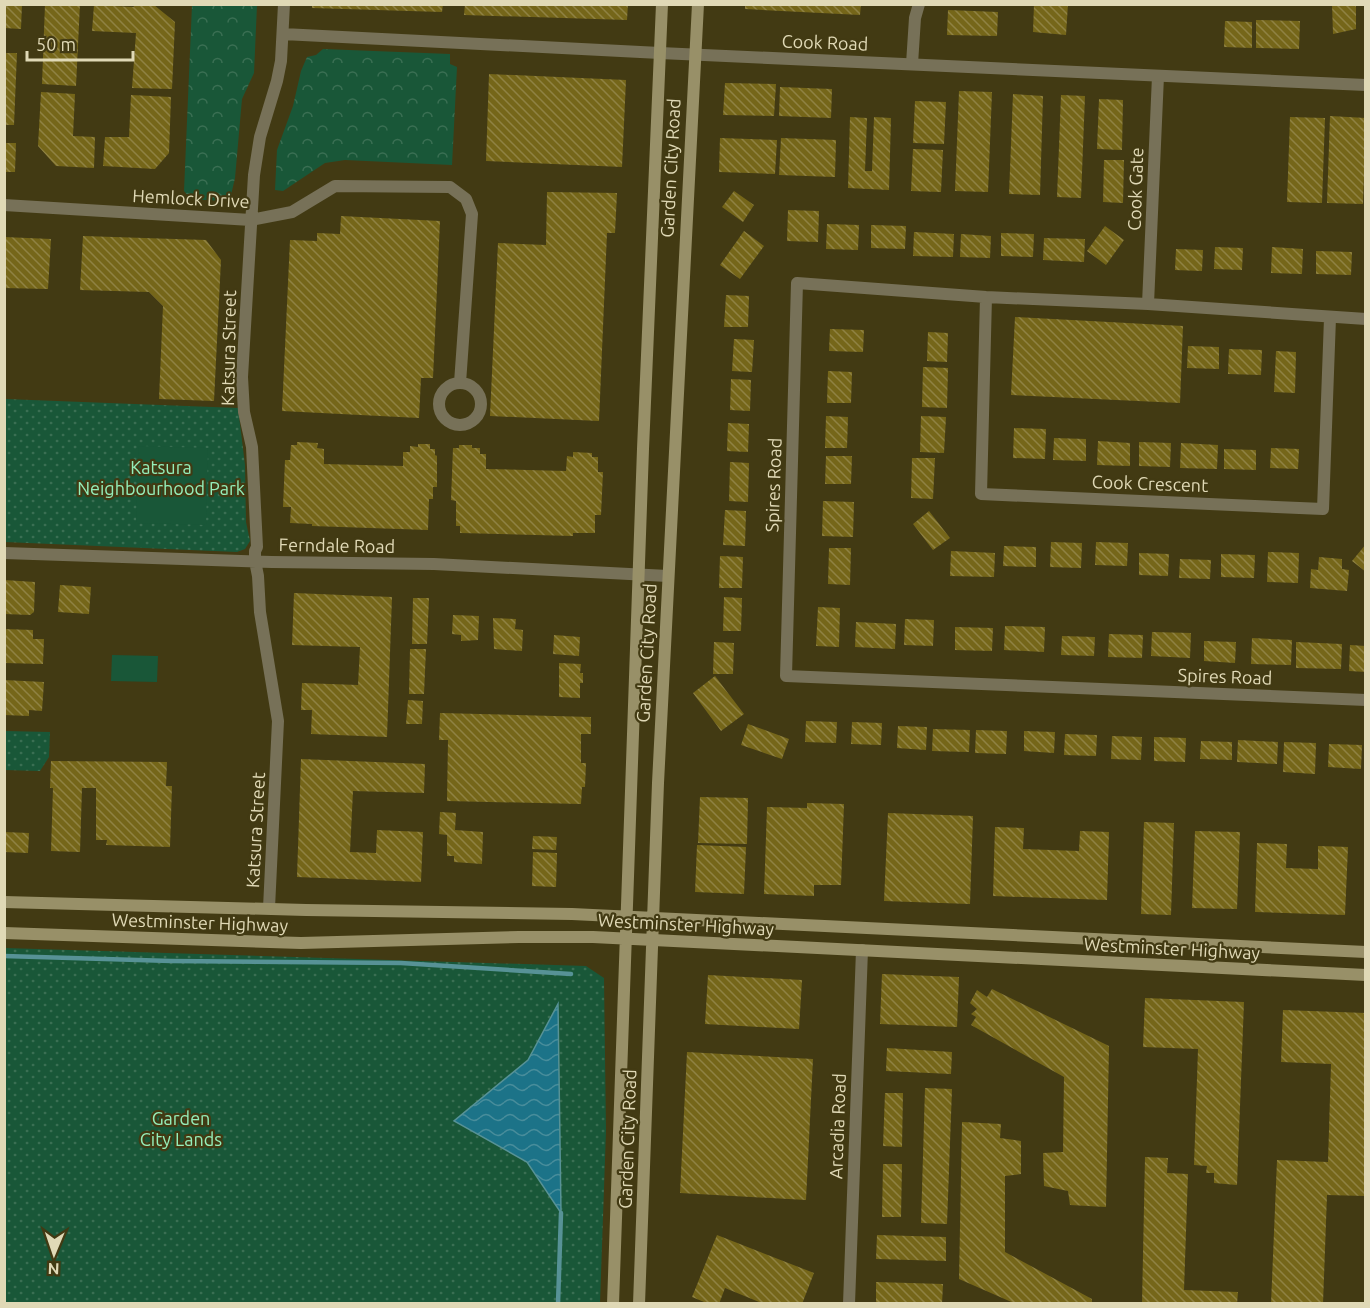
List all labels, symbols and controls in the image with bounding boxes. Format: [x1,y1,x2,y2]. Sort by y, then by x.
scale bar [27,24,134,62]
street label: Cook Road [781,30,869,54]
text: 50 m [36,34,76,54]
street label: Garden City Road [656,98,684,238]
street label: Cook Gate [1124,147,1146,231]
street label: Hemlock Drive [132,185,250,211]
street label: Katsura Street [217,290,239,406]
street label: Spires Road [761,437,785,533]
park label: Katsura Neighbourhood Park [77,457,245,498]
street label: Cook Crescent [1091,471,1209,495]
street label: Ferndale Road [279,534,395,556]
street label: Garden City Road [632,583,660,723]
street label: Spires Road [1177,664,1273,688]
street label: Katsura Street [242,772,268,888]
street label: Westminster Highway [111,909,289,935]
street label: Westminster Highway [597,909,775,939]
street label: Westminster Highway [1083,933,1261,963]
street label: Garden City Road [615,1069,639,1209]
street label: Arcadia Road [825,1073,849,1179]
park label: Garden City Lands [140,1108,222,1149]
north arrow [24,1224,84,1284]
text: N [47,1260,60,1278]

